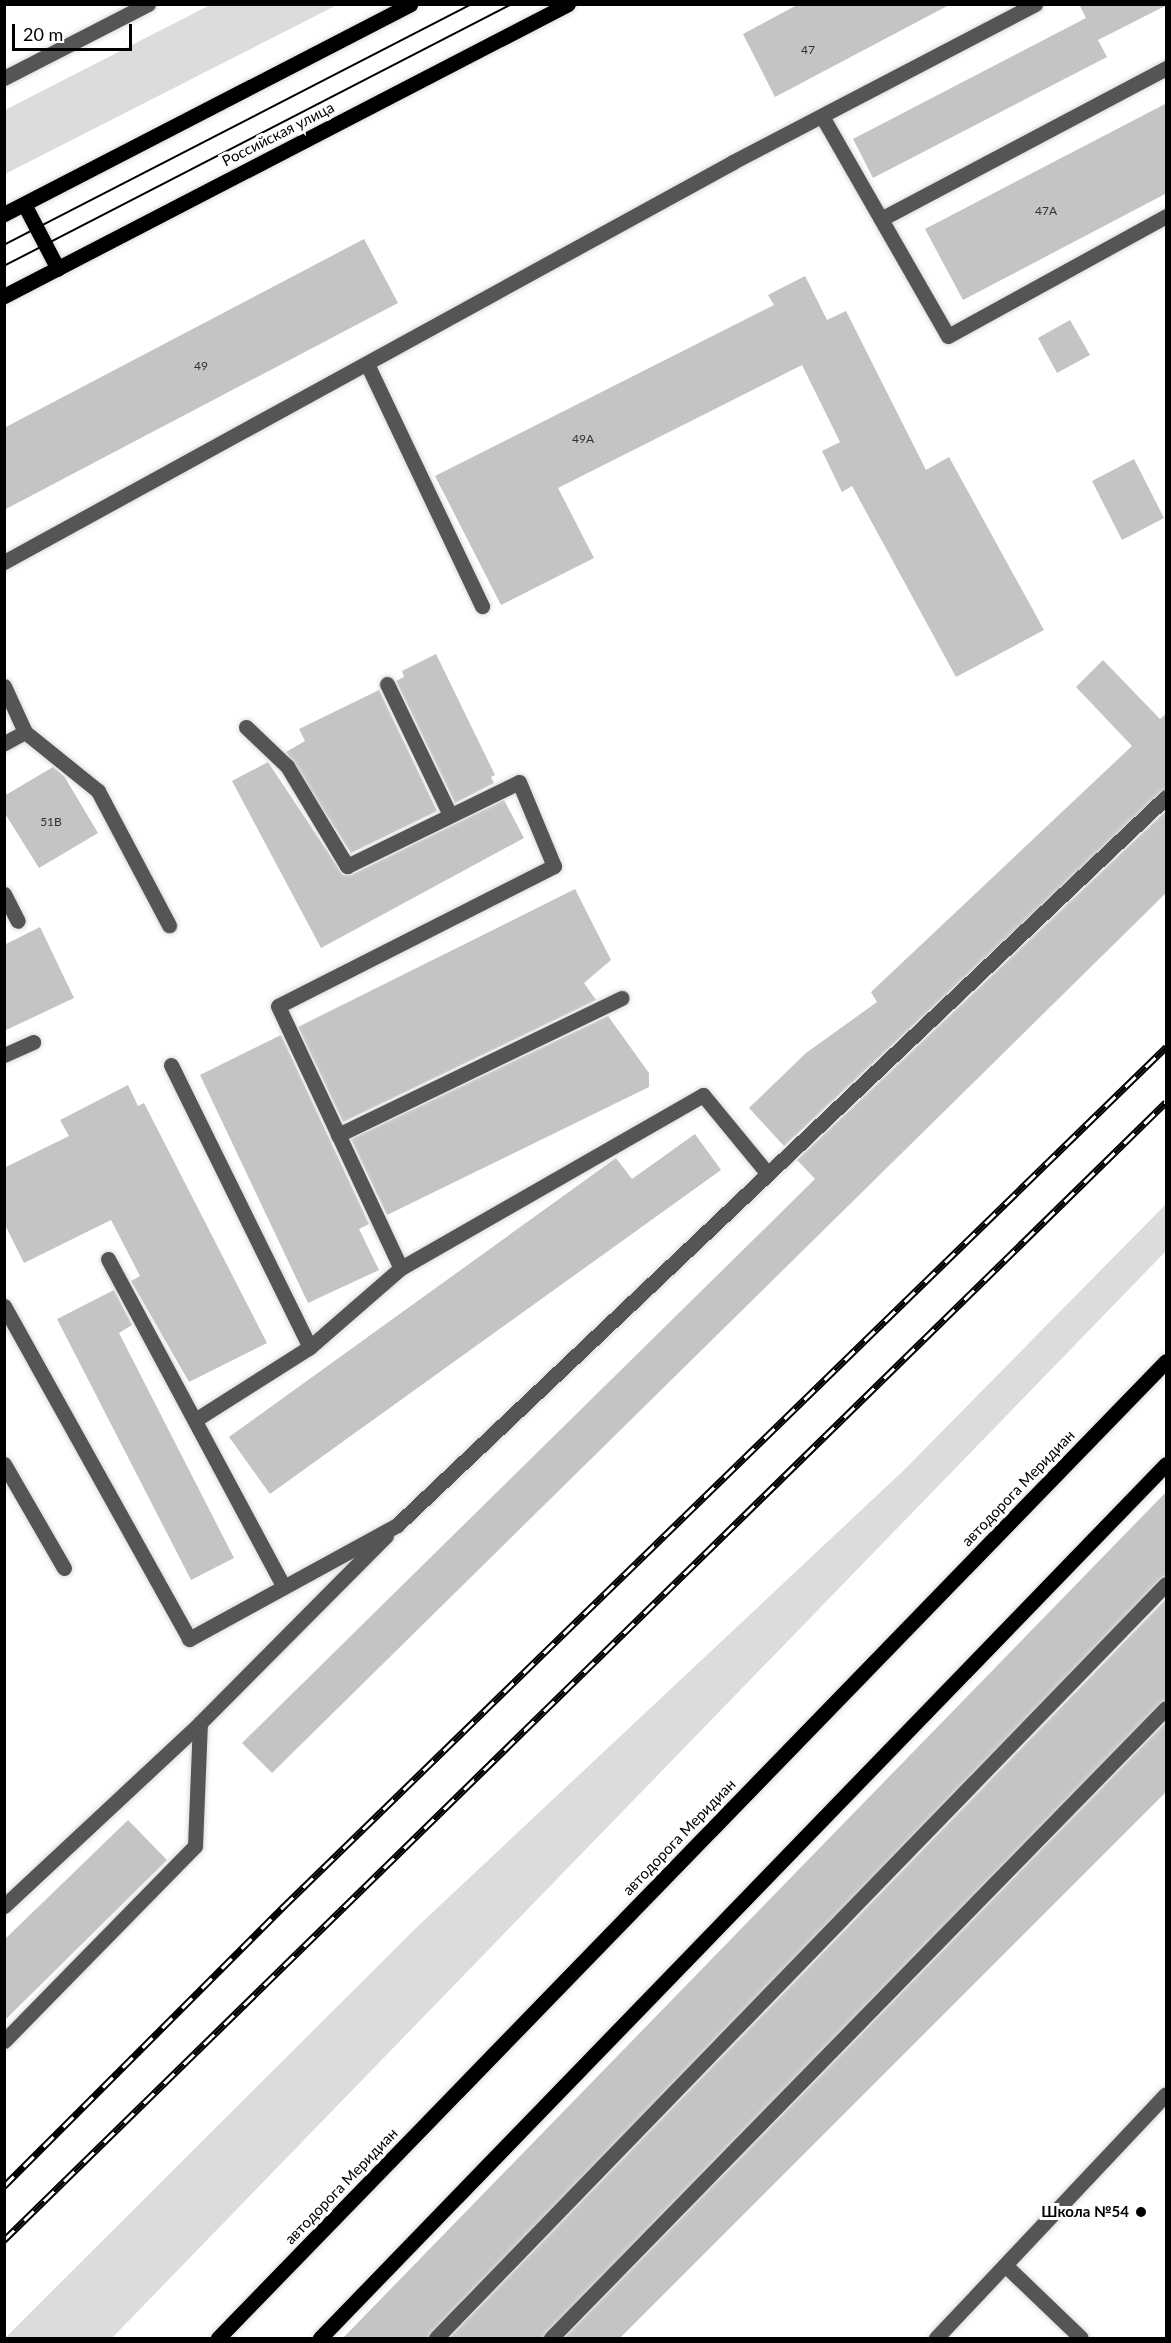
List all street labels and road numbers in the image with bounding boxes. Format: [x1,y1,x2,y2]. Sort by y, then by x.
street label: Российская улица [219,98,337,170]
street label: автодорога Меридиан [958,1426,1078,1550]
street label: автодорога Меридиан [619,1775,739,1899]
street label: автодорога Меридиан [281,2124,401,2248]

